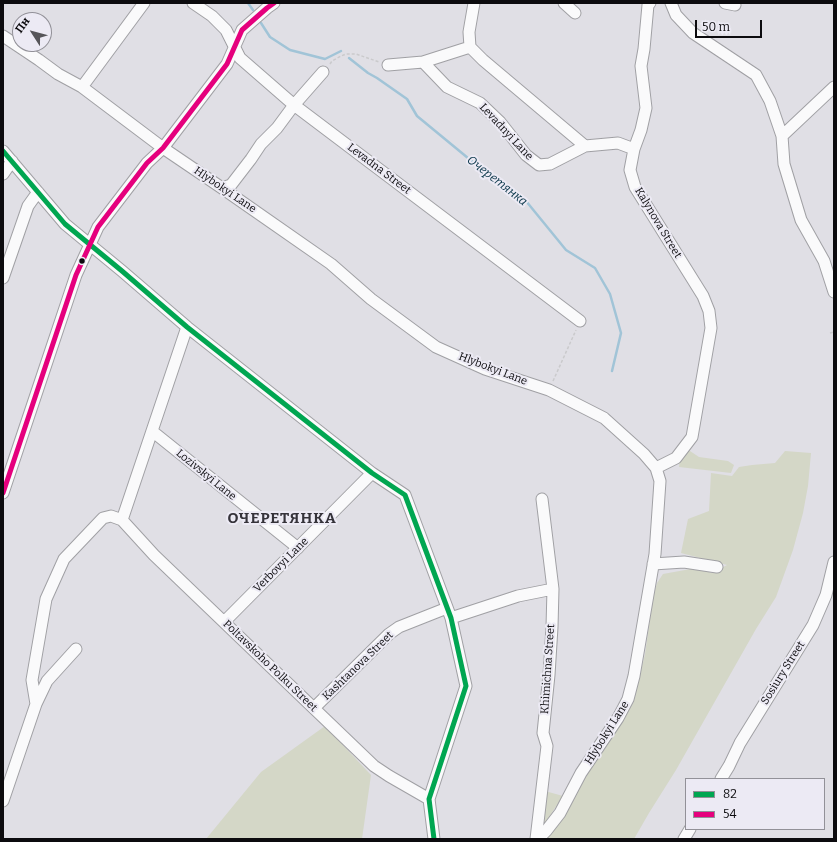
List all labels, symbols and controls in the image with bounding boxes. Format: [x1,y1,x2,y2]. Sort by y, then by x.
north arrow [12,12,52,52]
scale bar [697,12,764,38]
text: Пн [13,15,33,35]
text: 50 m [702,20,730,34]
street label: Levadnyi Lane [476,101,536,163]
street label: Levadna Street [345,141,413,197]
water label: Очеретянка [464,153,530,209]
street label: Hlybokyi Lane [191,164,259,216]
street label: Kalynova Street [632,185,684,261]
unlabelled marker [77,256,87,266]
street label: Hlybokyi Lane [457,350,529,388]
street label: Lozivskyi Lane [173,447,239,503]
district label: ОЧЕРЕТЯНКА [227,510,337,528]
street label: Verbovyi Lane [251,535,311,595]
street label: Poltavskoho Polku Street [220,618,320,714]
street label: Khimichna Street [538,624,558,714]
street label: Kashtanova Street [320,629,396,703]
street label: Sosiury Street [758,639,808,707]
street label: Hlybokyi Lane [582,699,632,767]
legend [685,778,825,830]
text: 82 [723,787,737,801]
text: 54 [723,807,736,821]

